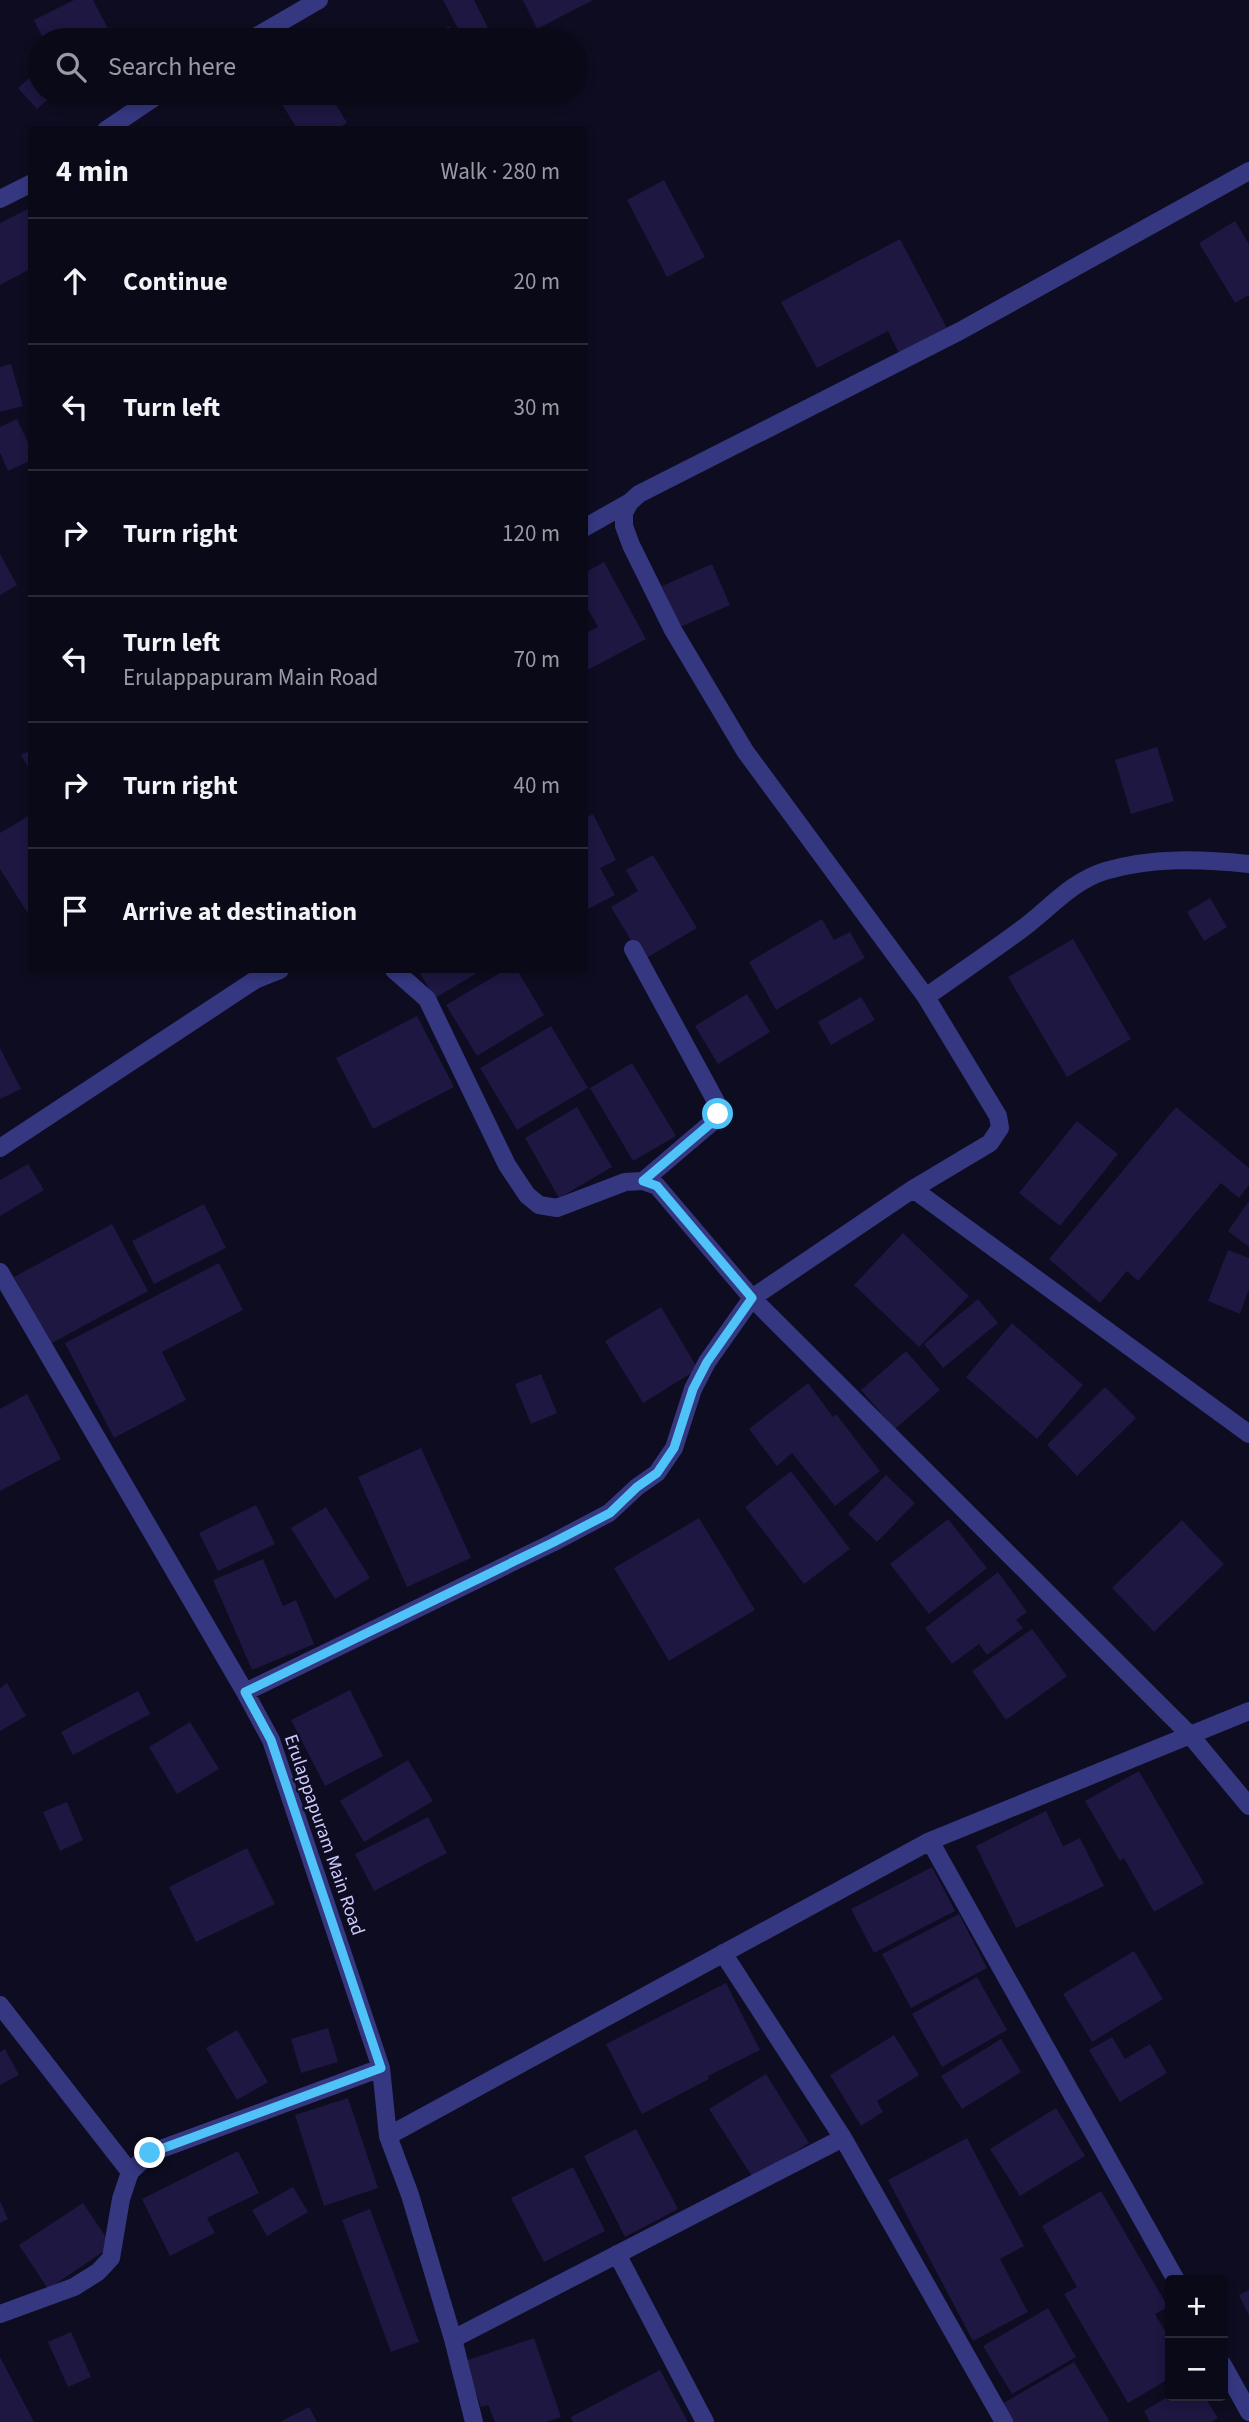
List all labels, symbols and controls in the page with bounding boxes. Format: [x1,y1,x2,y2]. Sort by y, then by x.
search box [28,28,588,105]
icon: search [52,48,90,86]
text: Search here [108,48,236,85]
text: 4 min [56,150,129,193]
text: Walk · 280 m [441,155,560,188]
icon: ahead [56,262,94,300]
text: Continue [123,263,228,300]
text: 20 m [513,265,560,298]
icon: left [56,388,94,426]
text: Turn left [123,389,220,426]
text: 30 m [513,391,560,424]
icon: right [56,514,94,552]
text: Turn right [123,515,238,552]
text: 120 m [502,517,560,550]
text: Turn left [123,624,220,661]
icon: left [56,640,94,678]
text: 70 m [513,643,560,676]
text: Erulappapuram Main Road [123,661,378,694]
icon: right [56,766,94,804]
text: Turn right [123,767,238,804]
text: 40 m [513,769,560,802]
icon: arrive [56,892,94,930]
text: Arrive at destination [123,893,357,930]
route start [702,1098,733,1129]
street label: Erulappapuram Main Road [277,1731,371,1939]
route end [134,2137,165,2168]
map controls [1165,2275,1228,2401]
button: + [1165,2275,1228,2338]
button: − [1165,2338,1228,2401]

